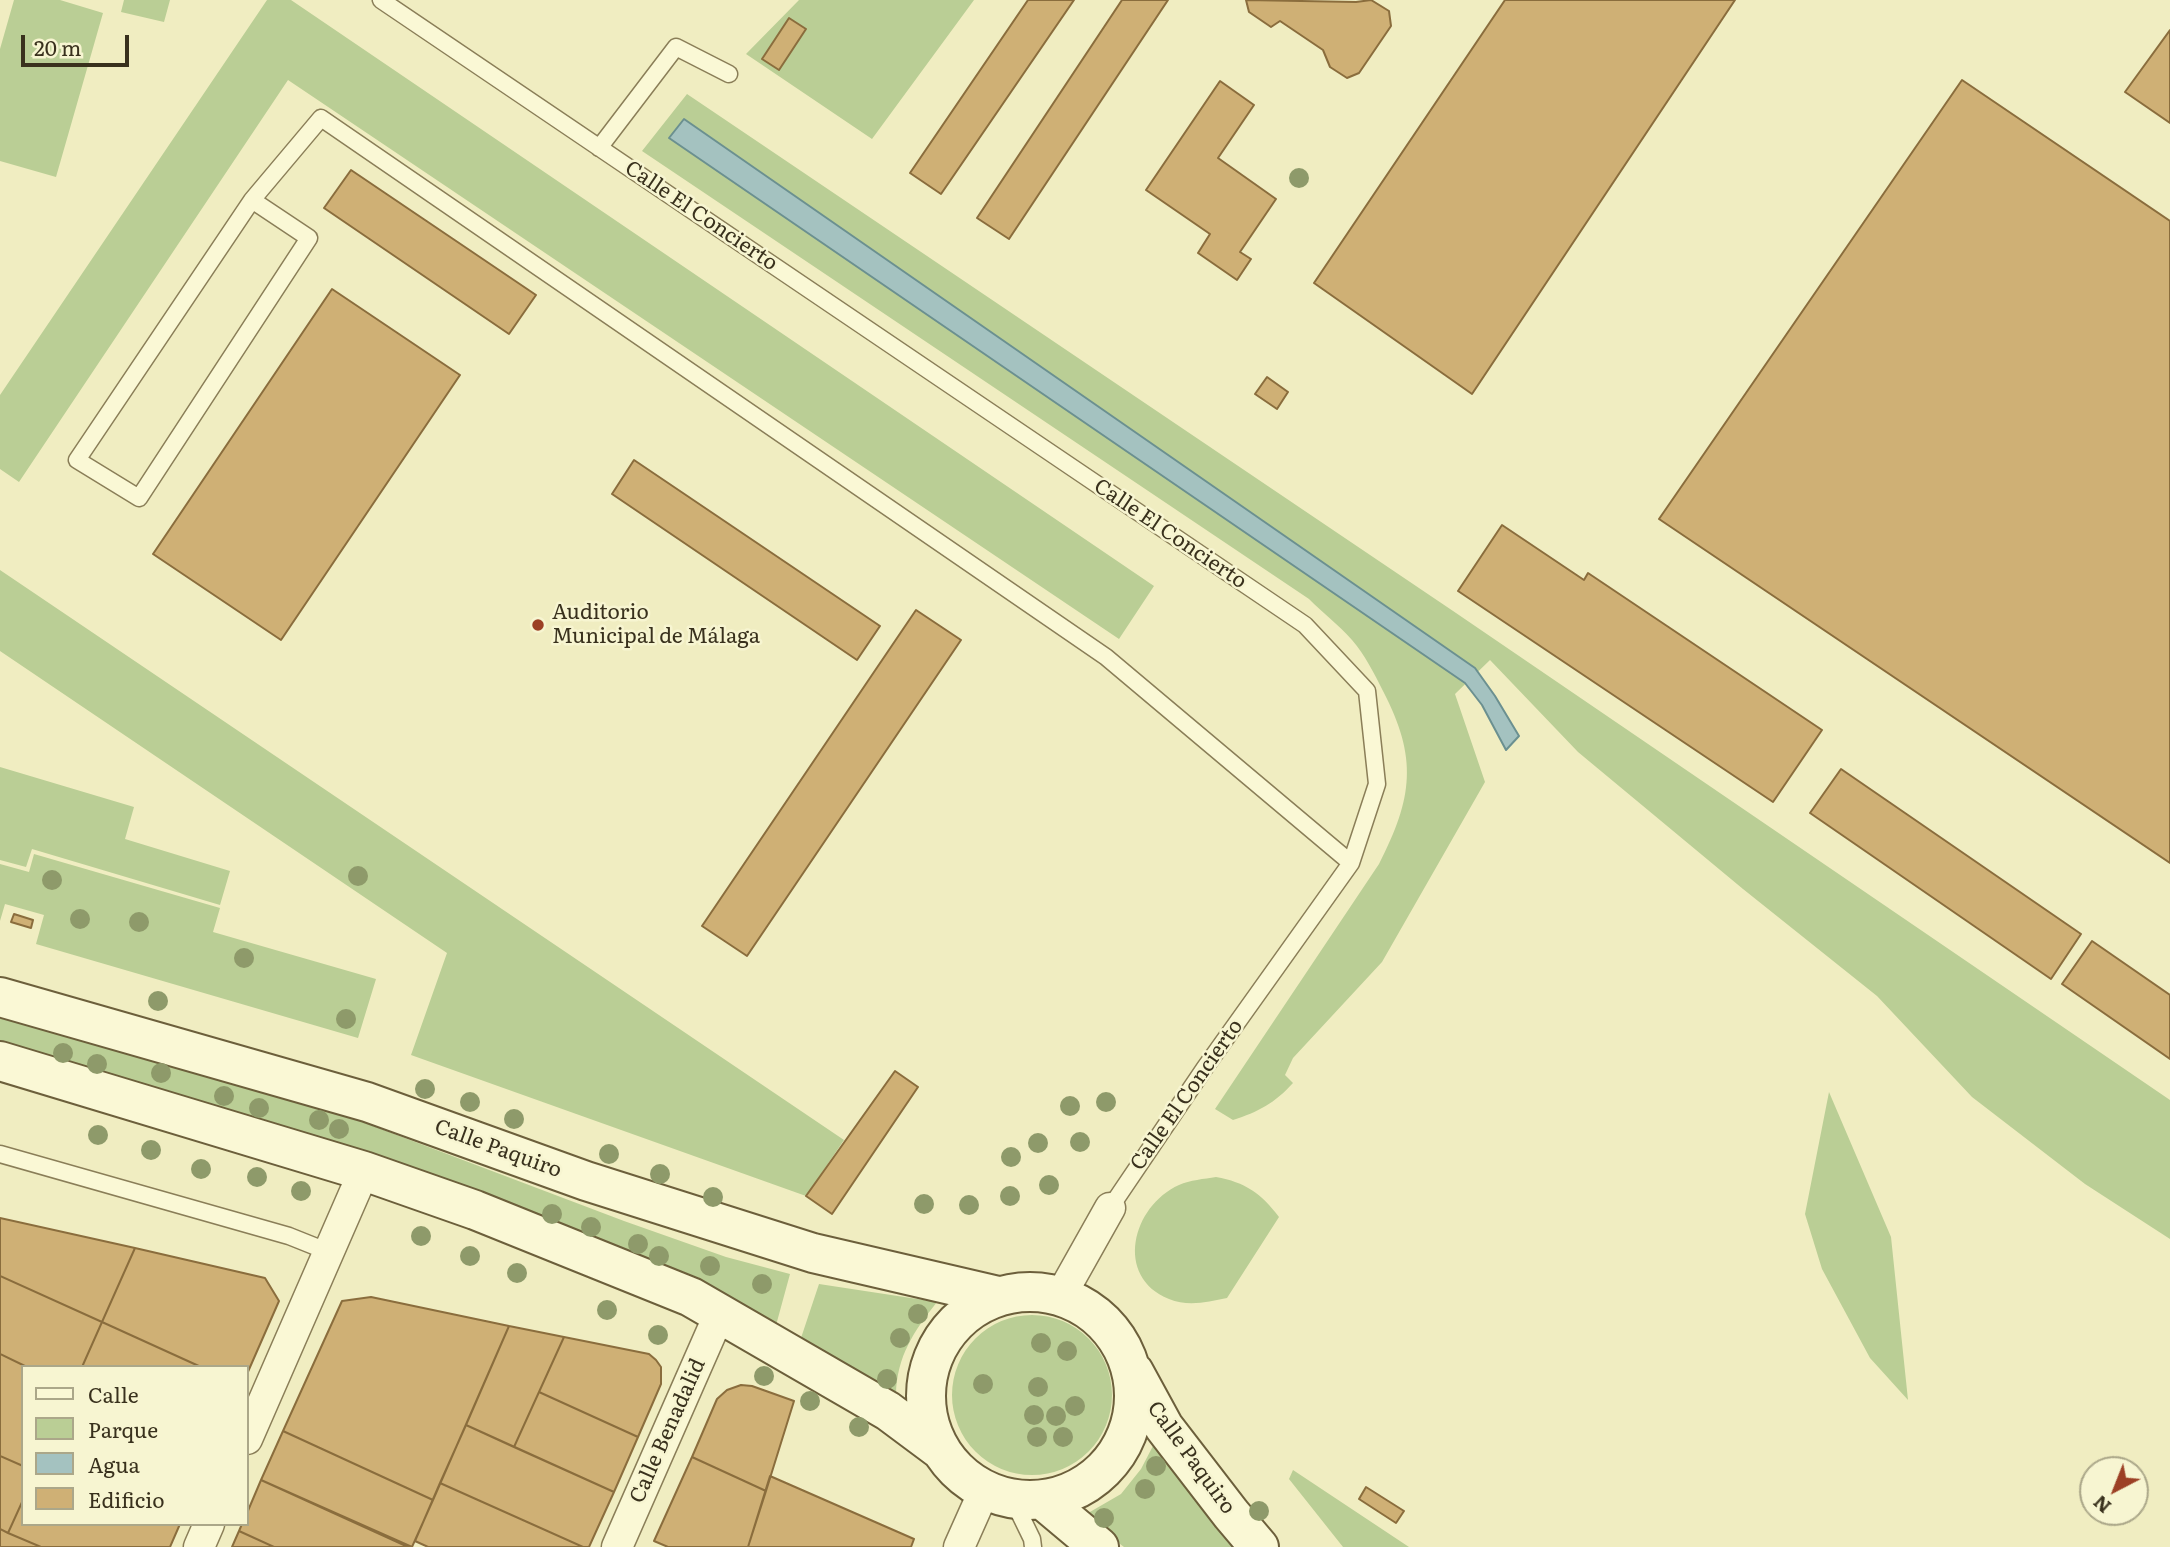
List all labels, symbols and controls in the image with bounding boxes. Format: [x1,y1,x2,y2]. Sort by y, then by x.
scale bar [24,21,133,65]
text: 20 m [34,31,81,62]
street label: Calle El Concierto [620,156,782,276]
street label: Calle El Concierto [1089,474,1251,594]
place label: Auditorio Municipal de Málaga [552,600,760,650]
marker: Auditorio Municipal de Málaga [530,617,546,633]
street label: Calle El Concierto [1125,1015,1249,1175]
street label: Calle Paquiro [431,1114,565,1184]
street label: Calle Benadalid [625,1355,711,1507]
legend [21,1365,248,1526]
text: Calle [88,1378,139,1409]
street label: Calle Paquiro [1142,1397,1240,1519]
text: Parque [88,1413,158,1444]
text: Agua [88,1448,140,1479]
north arrow [2079,1456,2149,1526]
text: Edificio [88,1483,164,1514]
text: N [2086,1489,2117,1521]

